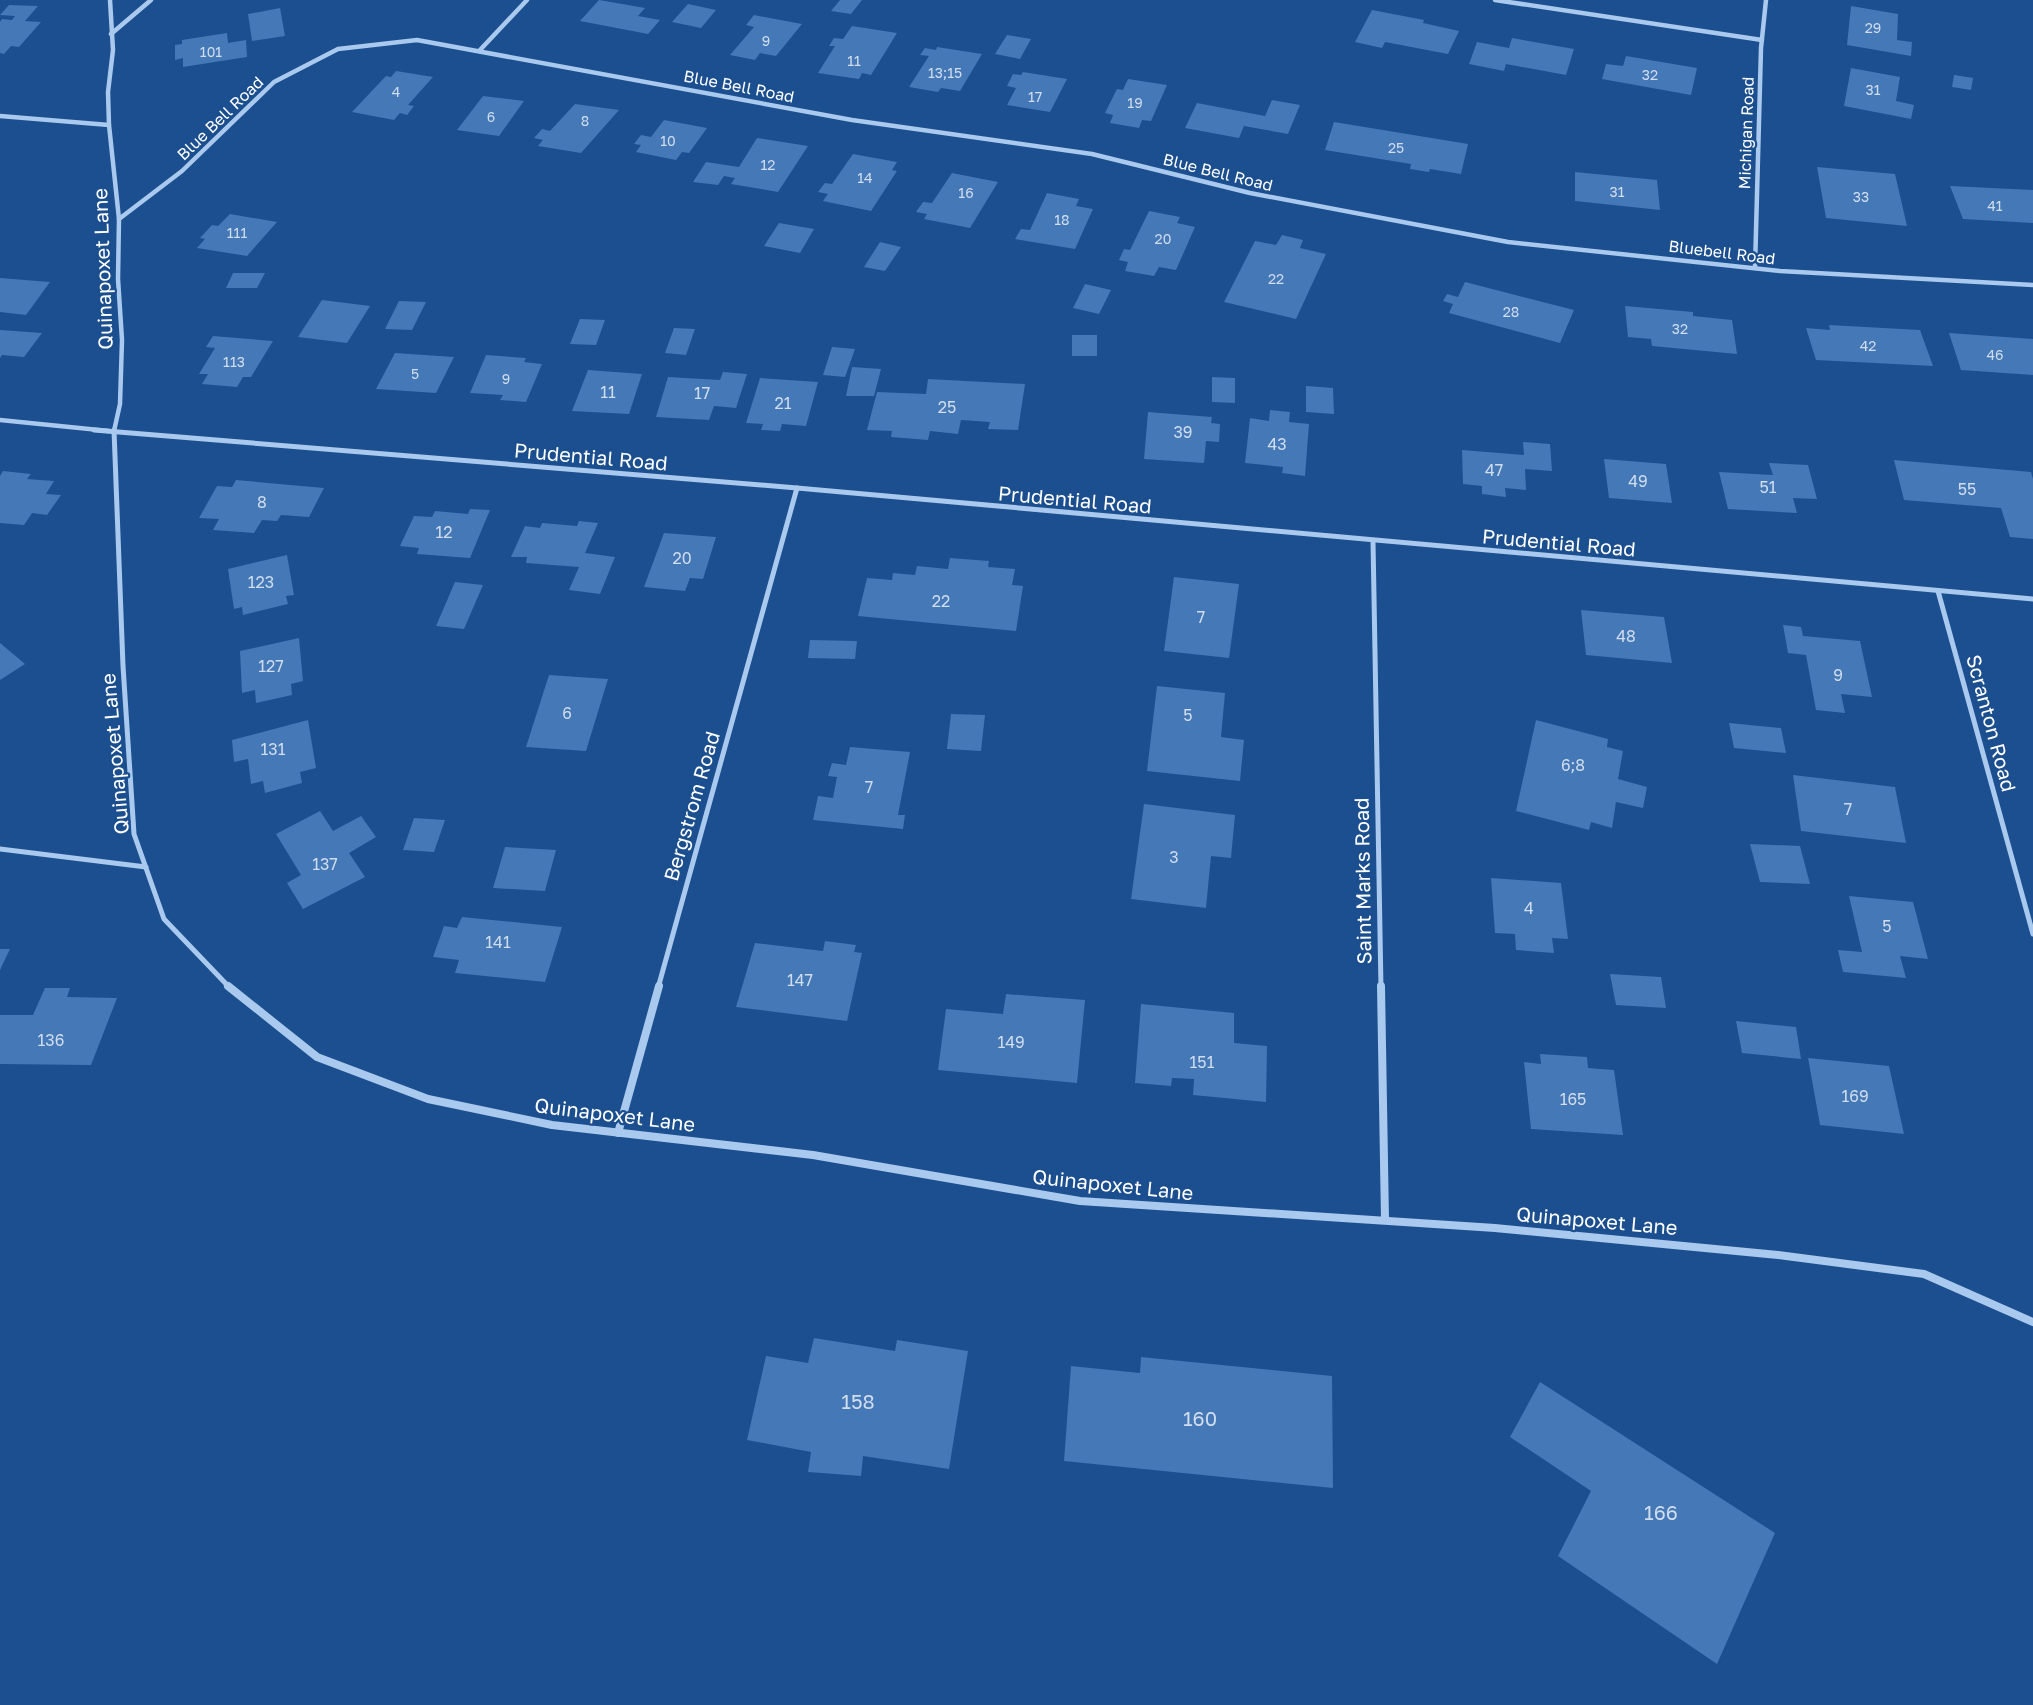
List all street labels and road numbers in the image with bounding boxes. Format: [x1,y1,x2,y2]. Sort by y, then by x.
street label: Blue Bell Road [682,65,796,107]
street label: Blue Bell Road [173,72,267,164]
street label: Michigan Road [1734,76,1758,190]
street label: Blue Bell Road [1161,149,1275,195]
street label: Quinapoxet Lane [87,188,117,350]
street label: Bluebell Road [1667,236,1777,268]
street label: Prudential Road [513,437,669,475]
street label: Prudential Road [997,480,1153,518]
street label: Prudential Road [1481,523,1637,561]
street label: Scranton Road [1962,652,2022,794]
street label: Quinapoxet Lane [95,672,133,836]
street label: Bergstrom Road [658,728,724,884]
street label: Saint Marks Road [1349,797,1375,965]
street label: Quinapoxet Lane [533,1092,697,1136]
street label: Quinapoxet Lane [1031,1164,1195,1204]
street label: Quinapoxet Lane [1515,1201,1679,1239]

